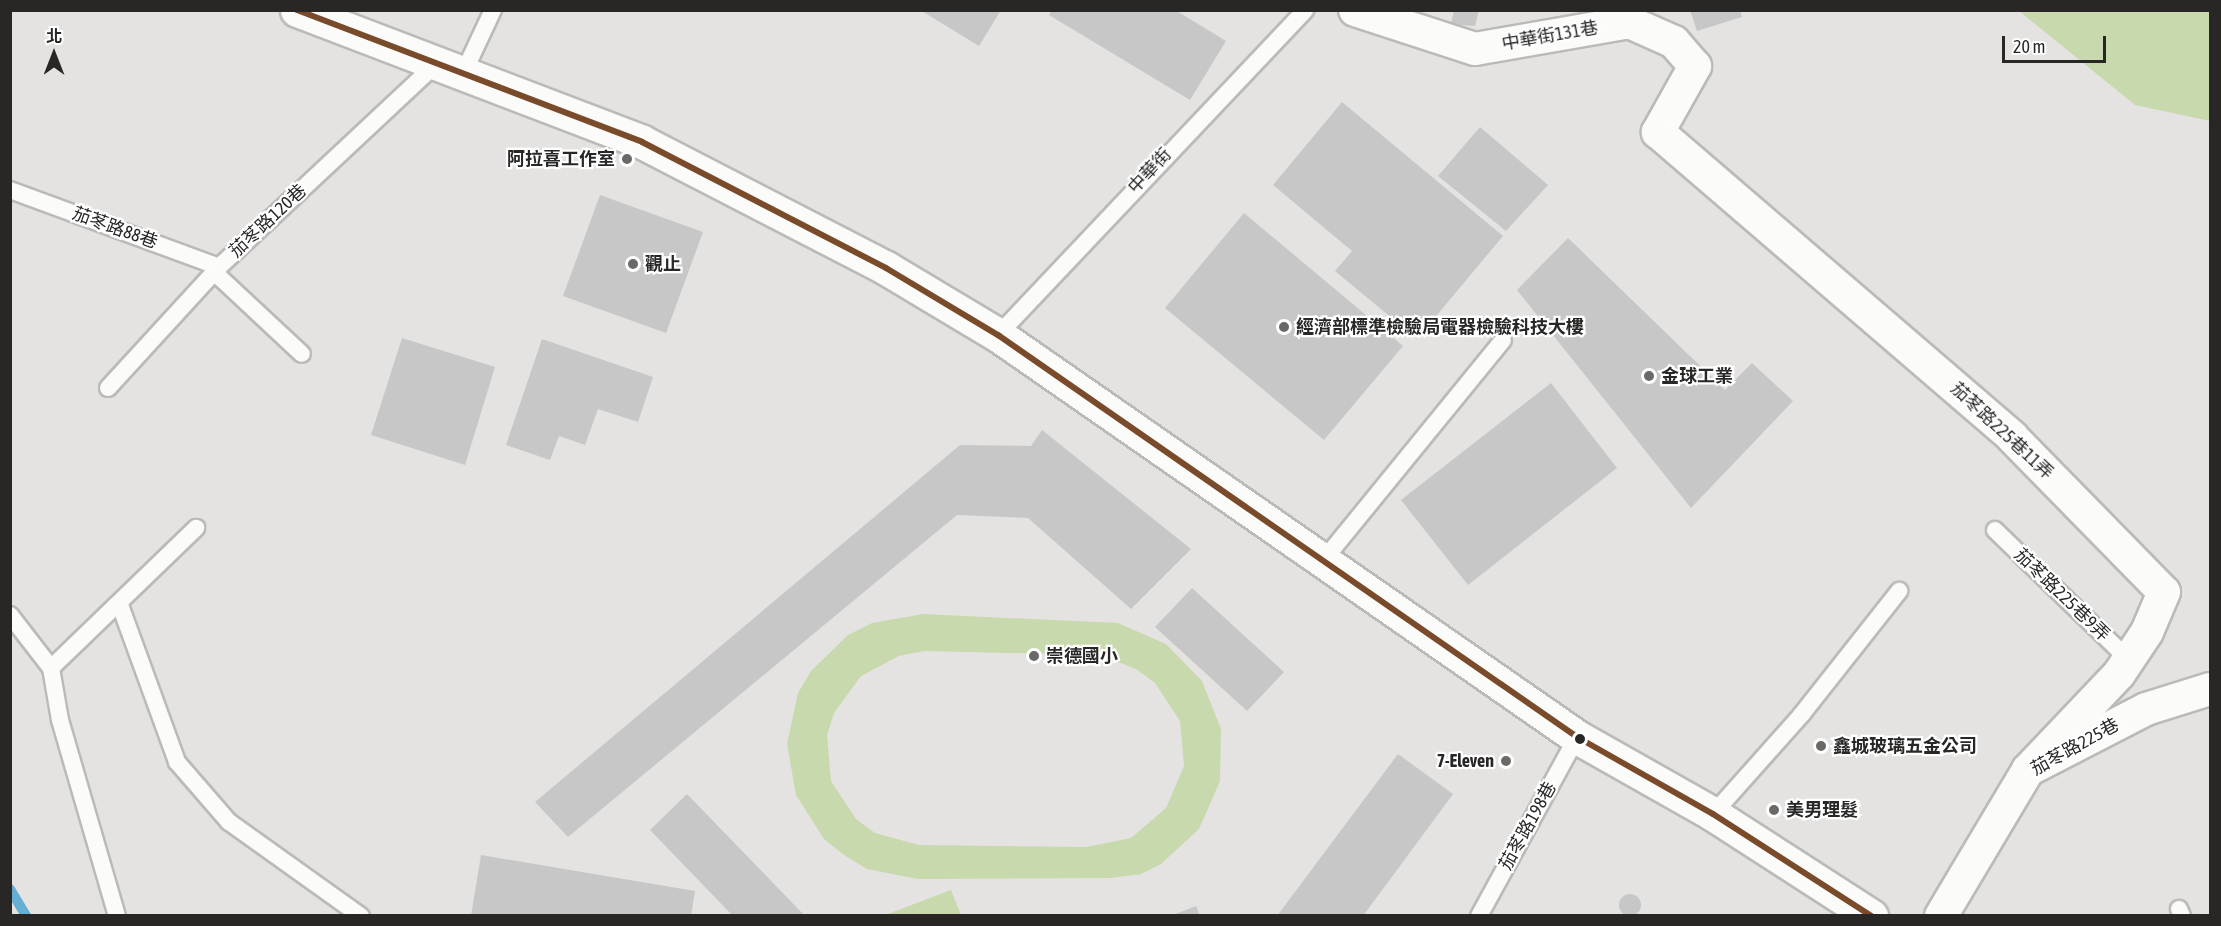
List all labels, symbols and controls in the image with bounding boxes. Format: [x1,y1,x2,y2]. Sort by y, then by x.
street label: 中華街131巷 [1500,17,1600,55]
north arrow [24,24,84,84]
scale bar [2005,24,2108,62]
text: 北 [46,27,62,45]
text: 20 m [2013,36,2045,57]
street label: 中華街 [1124,144,1176,198]
place label: 阿拉喜工作室 [507,148,615,170]
marker: 阿拉喜工作室 [620,152,634,166]
street label: 茄苳路120巷 [225,180,311,262]
street label: 茄苳路88巷 [70,203,160,253]
place label: 觀止 [645,253,681,275]
marker: 觀止 [626,257,640,271]
place label: 經濟部標準檢驗局電器檢驗科技大樓 [1296,316,1584,338]
marker: 經濟部標準檢驗局電器檢驗科技大樓 [1277,320,1291,334]
place label: 金球工業 [1661,365,1733,387]
marker: 金球工業 [1642,369,1656,383]
street label: 茄苳路225巷11弄 [1946,378,2058,484]
street label: 茄苳路225巷9弄 [2010,544,2114,646]
place label: 崇德國小 [1046,645,1118,667]
marker: 崇德國小 [1027,649,1041,663]
street label: 茄苳路225巷 [2027,714,2123,780]
unlabelled marker [1574,733,1586,745]
place label: 鑫城玻璃五金公司 [1833,735,1977,757]
marker: 鑫城玻璃五金公司 [1814,739,1828,753]
place label: 7-Eleven [1437,750,1494,772]
marker: 7-Eleven [1499,754,1513,768]
street label: 茄苳路198巷 [1495,778,1561,874]
place label: 美男理髮 [1786,799,1858,821]
marker: 美男理髮 [1767,803,1781,817]

